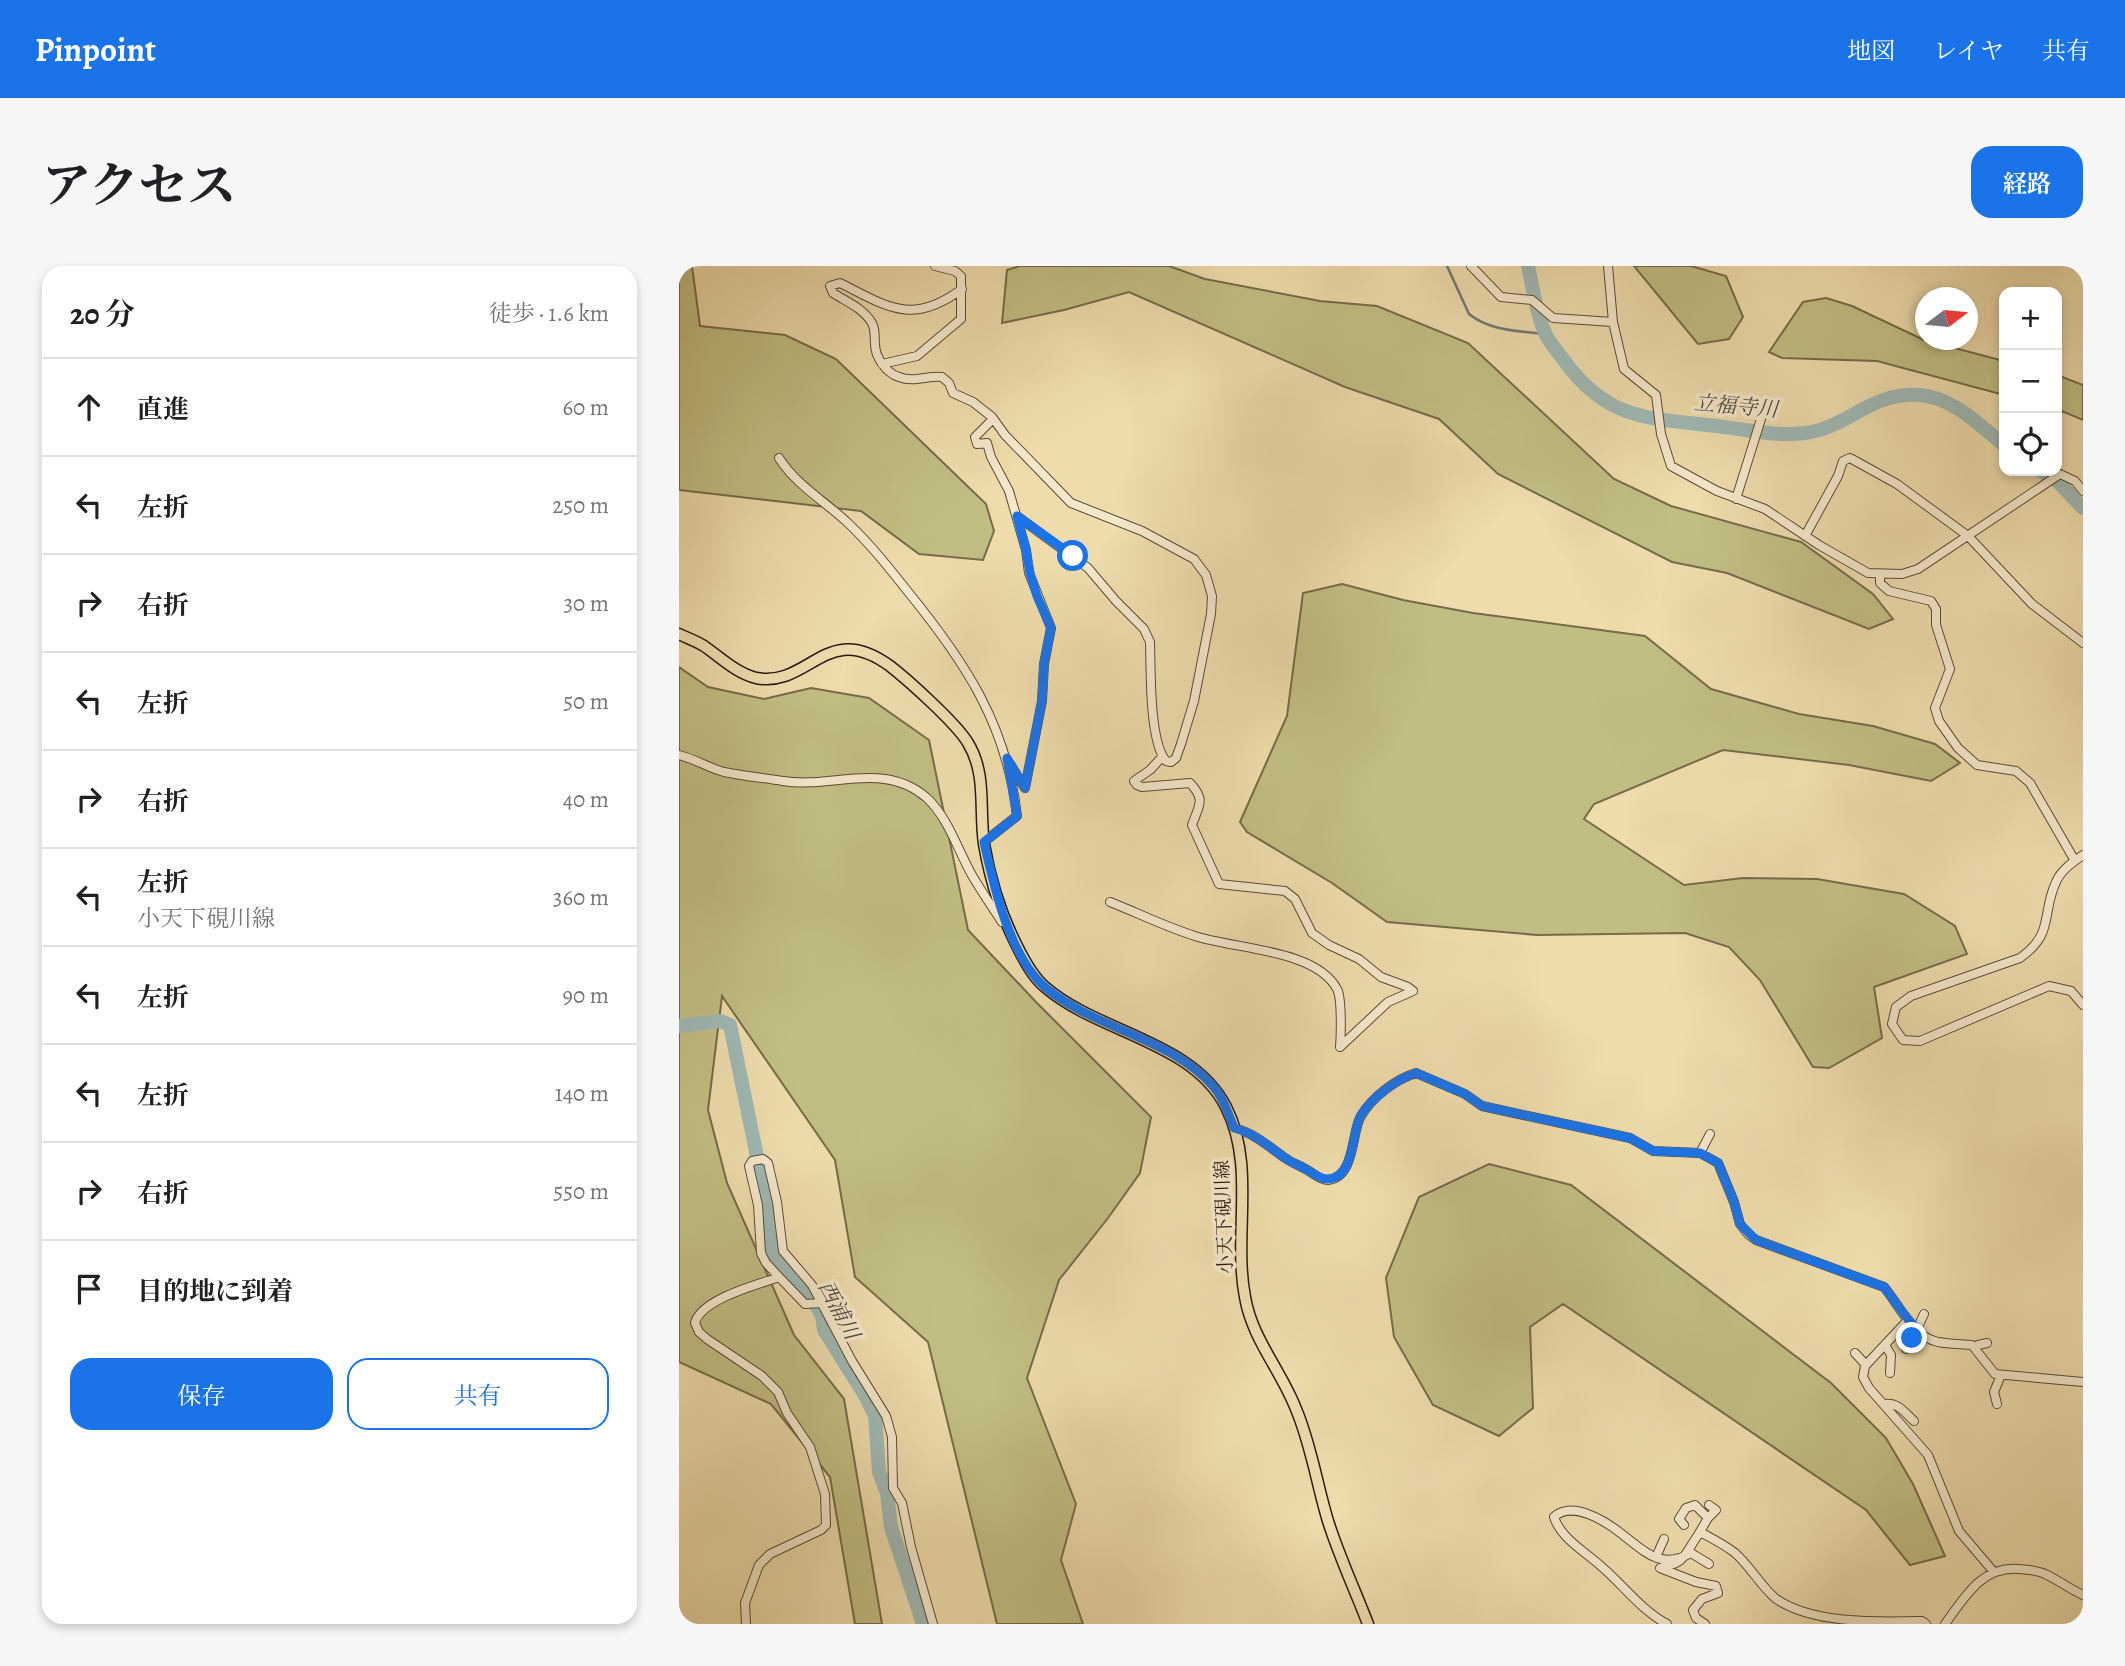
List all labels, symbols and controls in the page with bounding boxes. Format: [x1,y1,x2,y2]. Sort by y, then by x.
text: Pinpoint [35,27,156,72]
text: 地図 [1847,35,1895,67]
text: レイヤ [1933,35,2004,67]
text: 共有 [2042,35,2090,67]
button: 経路 [1971,146,2083,218]
text: アクセス [42,152,237,219]
north arrow [1915,287,1978,350]
map controls [1999,287,2062,476]
button: + [1999,287,2062,350]
text: 20 分 [70,294,135,334]
text: 徒歩 · 1.6 km [489,298,609,329]
button: − [1999,350,2062,413]
icon: ahead [70,388,108,426]
water label: 立福寺川 [1693,388,1781,424]
text: 直進 [137,392,189,427]
text: 60 m [562,392,609,423]
button: locate [1999,413,2062,476]
icon: left [70,486,108,524]
text: 左折 [137,490,189,525]
text: 250 m [552,490,609,521]
route start [1057,540,1088,571]
icon: right [70,584,108,622]
text: 右折 [137,588,189,623]
text: 30 m [563,588,609,619]
icon: left [70,682,108,720]
text: 左折 [137,686,189,721]
text: 50 m [563,686,609,717]
icon: right [70,780,108,818]
text: 右折 [137,784,189,819]
text: 40 m [563,784,609,815]
text: 左折 [137,865,189,900]
icon: left [70,878,108,916]
text: 360 m [553,882,609,913]
text: 小天下硯川線 [137,903,275,934]
icon: left [70,976,108,1014]
text: 左折 [137,980,189,1015]
text: 90 m [563,980,609,1011]
icon: left [70,1074,108,1112]
text: 左折 [137,1078,189,1113]
text: 140 m [555,1078,609,1109]
street label: 小天下硯川線 [1209,1160,1239,1274]
icon: right [70,1172,108,1210]
text: 右折 [137,1176,189,1211]
text: 550 m [553,1176,609,1207]
icon: arrive [70,1270,108,1308]
text: 目的地に到着 [137,1274,293,1309]
water label: 西浦川 [812,1276,867,1346]
route end [1896,1322,1927,1353]
button: 保存 [70,1358,333,1430]
button: 共有 [347,1358,609,1430]

